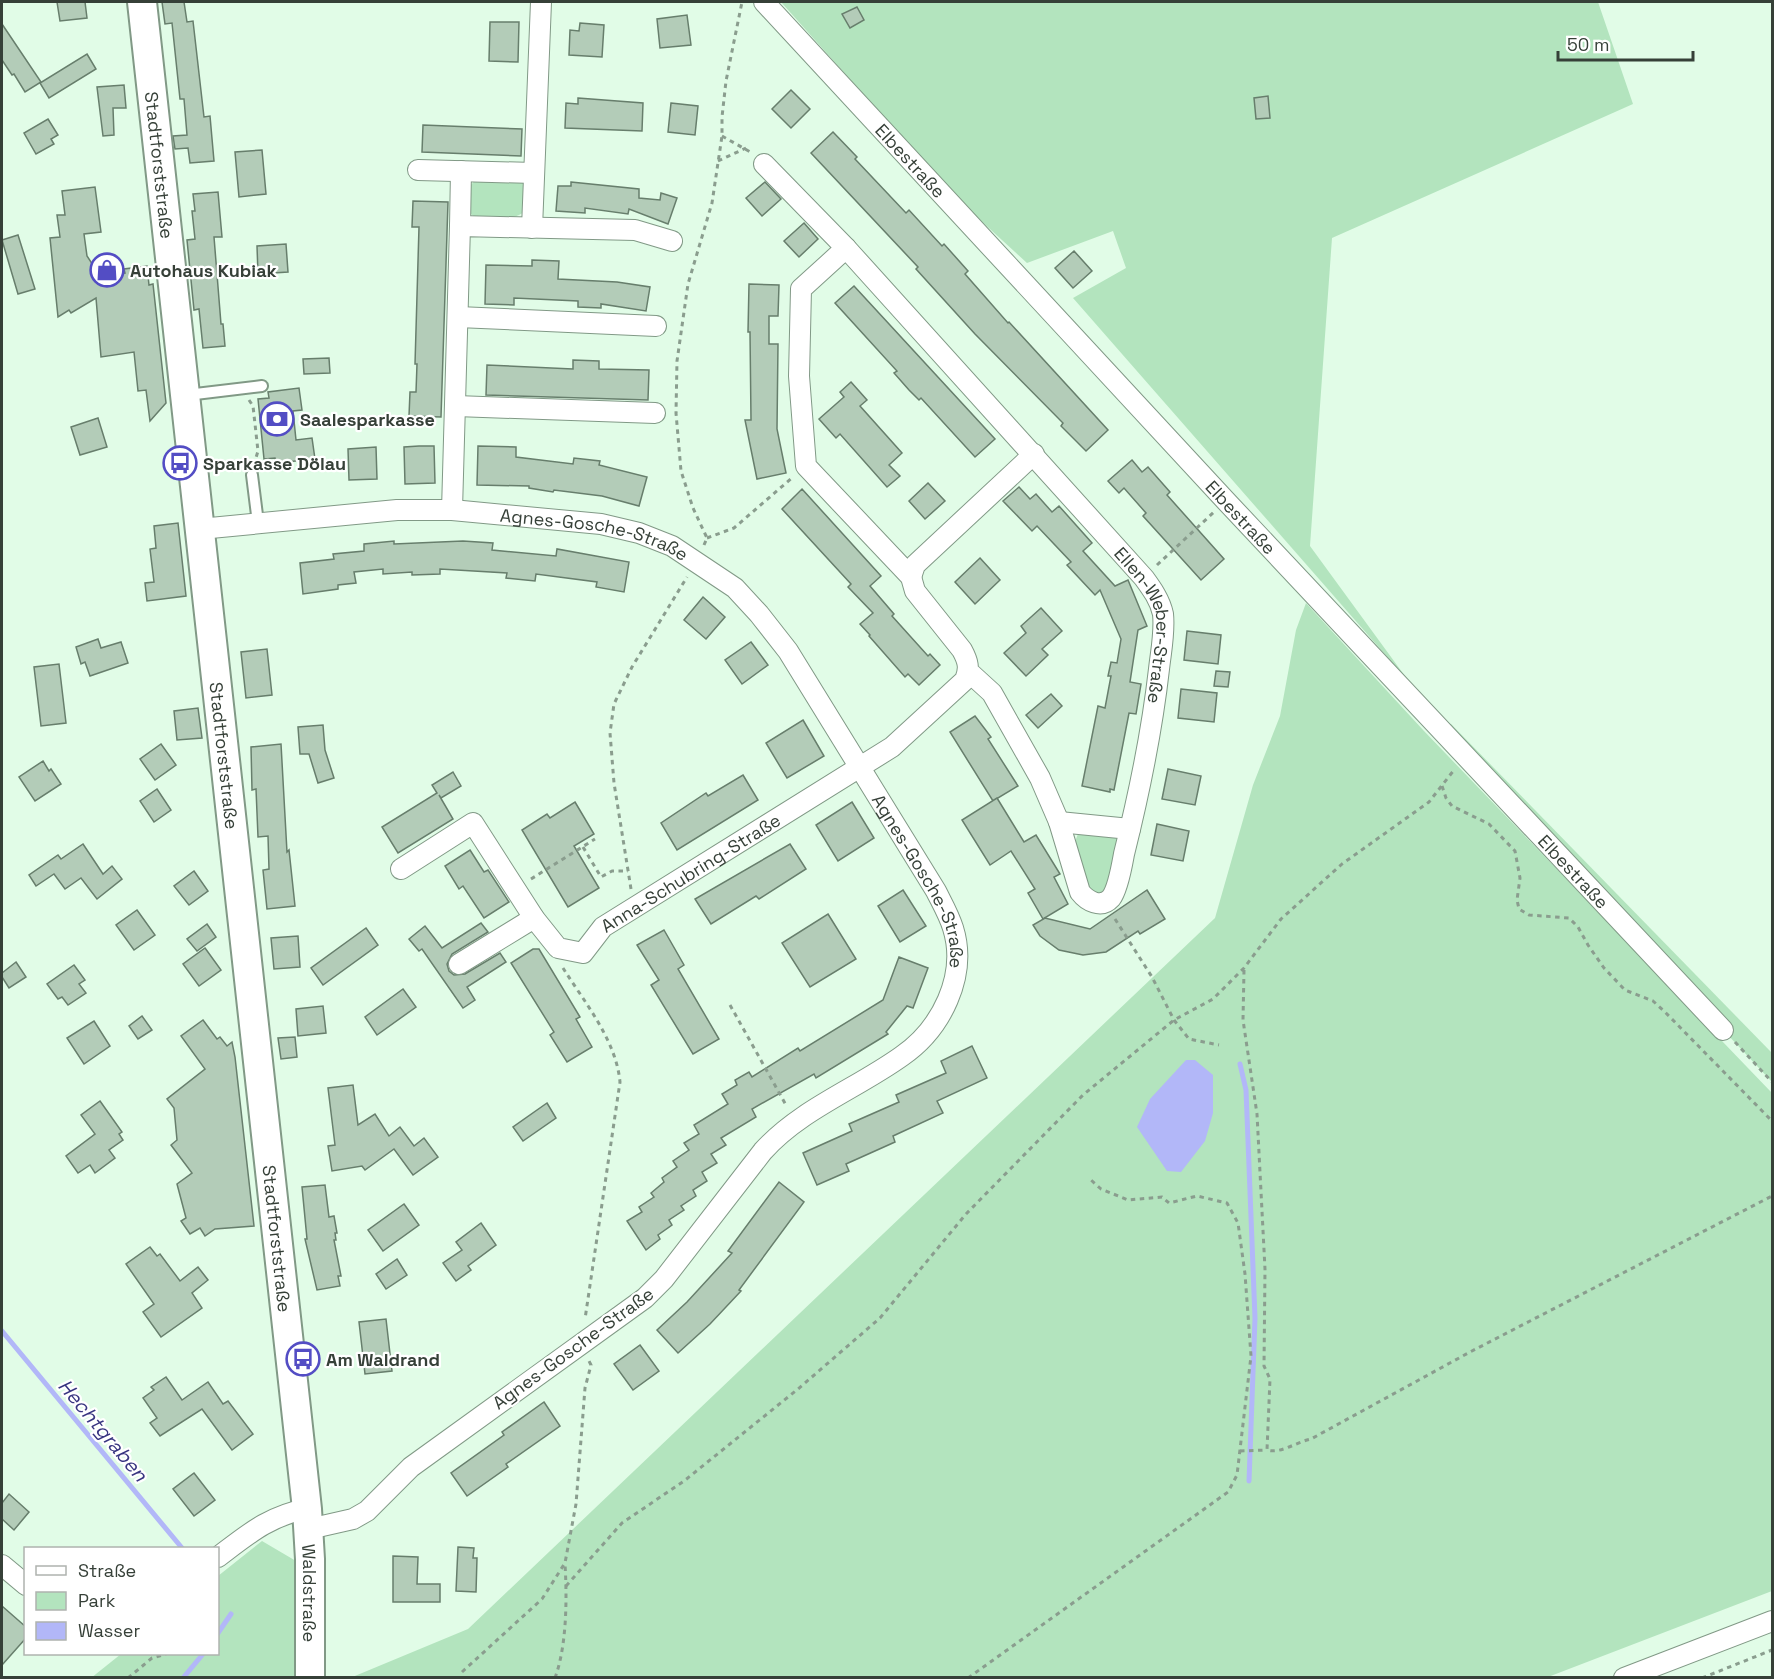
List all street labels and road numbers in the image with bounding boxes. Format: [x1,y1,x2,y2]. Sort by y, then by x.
street label: Stadtforststraße [140,90,179,240]
street label: Elbestraße [871,118,951,203]
street label: Elbestraße [1201,475,1281,559]
street label: Agnes-Gosche-Straße [499,503,693,565]
street label: Ellen-Weber-Straße [1110,542,1175,705]
street label: Stadtforststraße [205,681,244,830]
street label: Agnes-Gosche-Straße [867,790,969,969]
street label: Anna-Schubring-Straße [596,808,784,937]
street label: Elbestraße [1534,829,1614,913]
street label: Stadtforststraße [258,1164,297,1313]
street label: Agnes-Gosche-Straße [488,1282,658,1414]
street label: Waldstraße [298,1543,322,1642]

